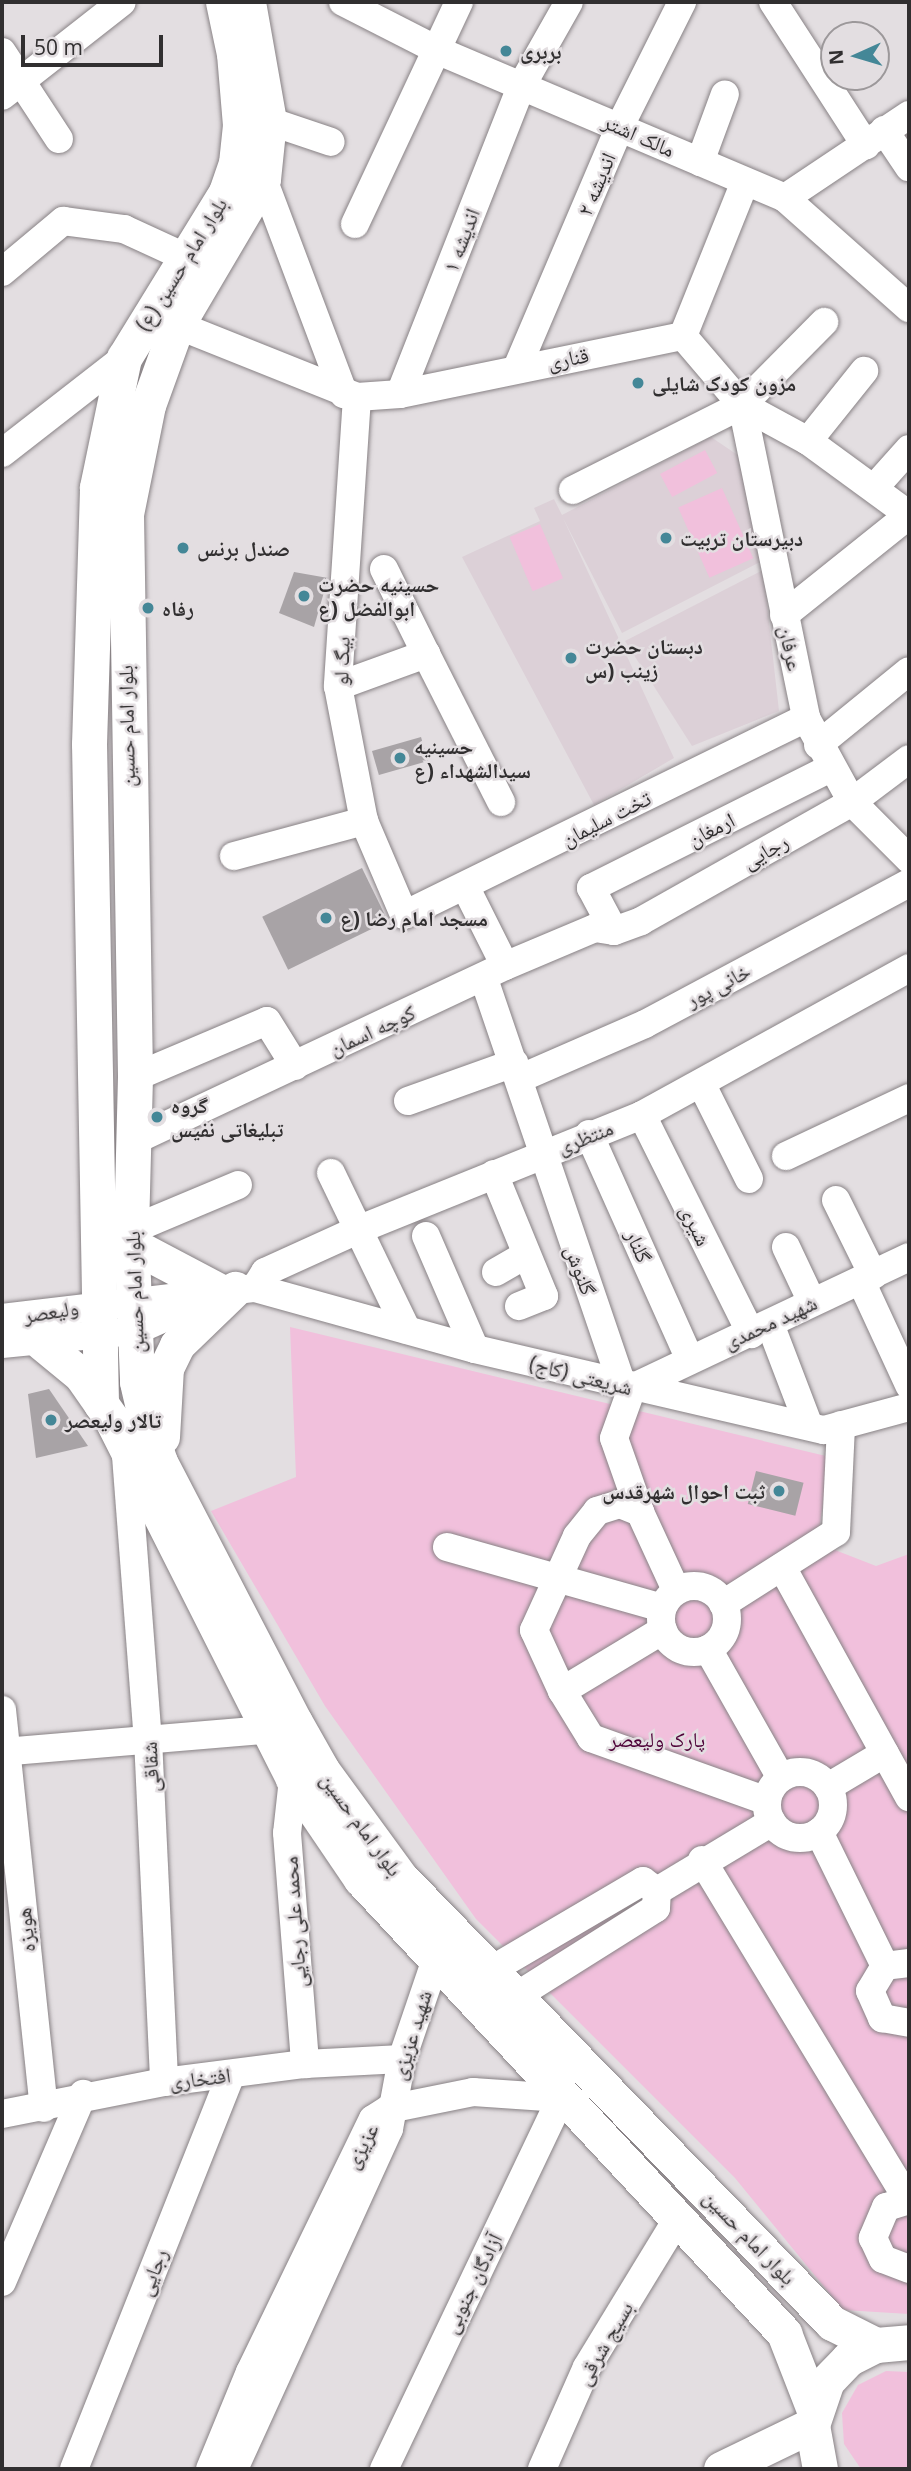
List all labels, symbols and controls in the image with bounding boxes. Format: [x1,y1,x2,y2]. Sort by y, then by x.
scale bar [24,21,166,65]
north arrow [820,21,890,91]
text: 50 m [34,33,83,61]
place label: بربری [520,38,561,64]
marker: بربری [498,43,514,59]
text: N [823,49,850,66]
street label: مالک اشتر [599,108,679,162]
street label: اندیشه ۲ [571,149,621,219]
street label: بلوار امام حسین (ع) [130,193,232,335]
street label: اندیشه ۱ [437,205,485,275]
street label: قناری [545,342,591,374]
place label: مزون کودک شایلی [652,370,796,396]
marker: مزون کودک شایلی [630,375,646,391]
place label: دبیرستان تربیت [680,525,803,551]
marker: دبیرستان تربیت [658,530,674,546]
place label: صندل برنس [197,535,290,561]
marker: صندل برنس [175,540,191,556]
place label: حسینیه حضرت ابوالفضل (ع [318,571,439,621]
marker: حسینیه حضرت ابوالفضل (ع [296,588,312,604]
place label: رفاه [162,595,194,621]
marker: رفاه [140,600,156,616]
street label: عرفان [774,623,808,673]
place label: دبستان حضرت زینب (س [585,633,703,683]
street label: بیگ لو [328,636,354,686]
marker: دبستان حضرت زینب (س [563,650,579,666]
street label: بلوار امام حسین [112,665,140,787]
place label: حسینیه سیدالشهداء (ع [414,733,531,783]
marker: حسینیه سیدالشهداء (ع [392,750,408,766]
street label: تخت سلیمان [557,785,655,851]
street label: ارمغان [683,807,739,851]
street label: رجایی [738,828,792,874]
place label: مسجد امام رضا (ع [340,905,488,931]
marker: مسجد امام رضا (ع [318,910,334,926]
street label: خانی پور [681,958,755,1012]
street label: کوچه اسمان [325,999,419,1061]
place label: گروه تبلیغاتی نفیس [171,1092,283,1142]
marker: گروه تبلیغاتی نفیس [149,1109,165,1125]
street label: منتظری [553,1114,617,1160]
street label: شیری [675,1200,717,1250]
street label: گلنار [621,1226,657,1266]
street label: بلوار امام حسین [119,1231,149,1353]
street label: گلنوش [560,1242,602,1298]
street label: شهید محمدی [719,1289,821,1355]
street label: ولیعصر [22,1294,80,1328]
street label: شریعتی (کاج) [527,1350,635,1400]
place label: تالار ولیعصر [65,1407,161,1433]
marker: تالار ولیعصر [43,1412,59,1428]
place label: ثبت احوال شهرقدس [602,1478,765,1504]
marker: ثبت احوال شهرقدس [771,1483,787,1499]
park label: پارک ولیعصر [609,1726,705,1752]
street label: شقاقی [136,1741,164,1793]
street label: بلوار امام حسین [316,1767,408,1881]
street label: محمد علی رجایی [277,1855,311,1989]
street label: هویزه [10,1906,40,1954]
street label: شهید عزیزی [385,1987,437,2083]
street label: افتخاری [168,2062,232,2094]
street label: عزیزی [339,2119,383,2173]
street label: بلوار امام حسین [699,2184,801,2290]
street label: آزادگان جنوبی [437,2229,507,2337]
street label: رجایی [131,2245,173,2299]
street label: بسیج شرقی [570,2297,638,2389]

